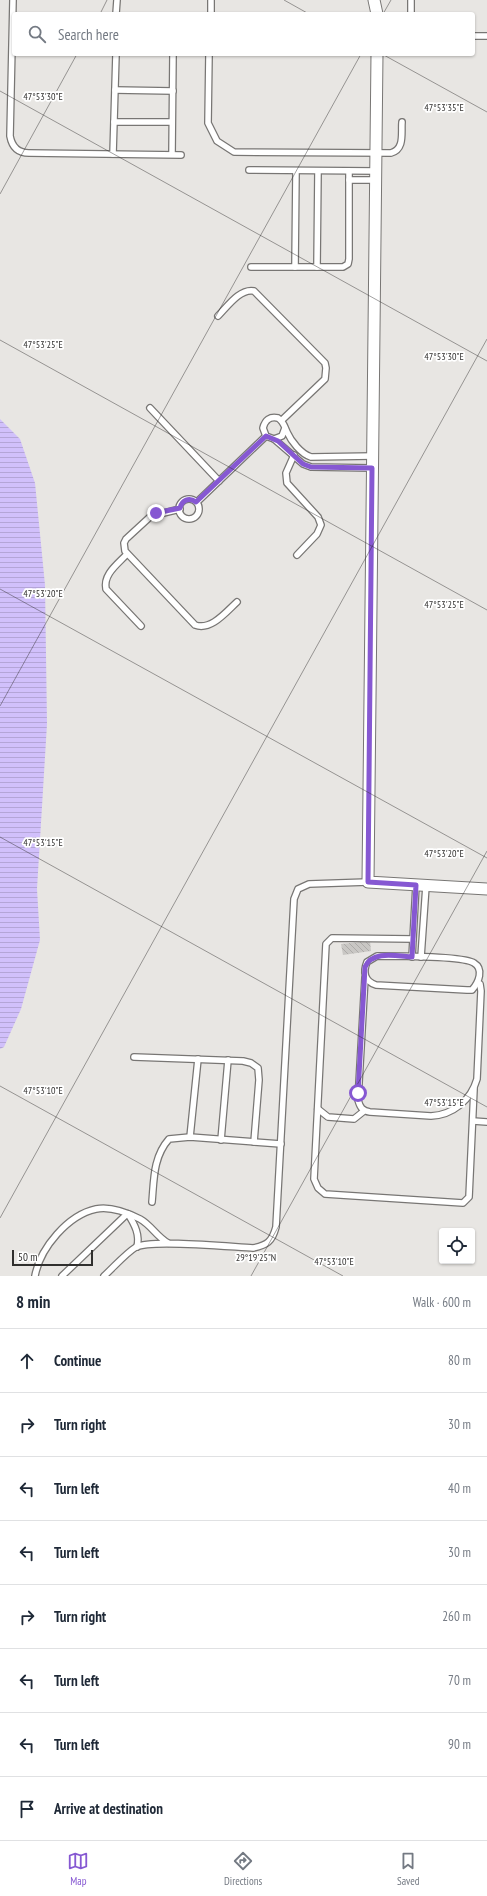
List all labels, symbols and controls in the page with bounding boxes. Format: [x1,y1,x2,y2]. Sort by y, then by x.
search box [12,12,475,56]
icon: search [26,23,48,45]
text: Search here [58,25,119,44]
text: 47°53'30"E [23,90,63,103]
text: 47°53'35"E [424,101,464,114]
text: 47°53'25"E [23,338,63,351]
text: 47°53'30"E [424,350,464,363]
route end [147,504,165,522]
text: 47°53'20"E [23,587,63,600]
text: 47°53'25"E [424,598,464,611]
text: 47°53'15"E [23,836,63,849]
text: 47°53'20"E [424,847,464,860]
text: 47°53'10"E [23,1084,63,1097]
route start [349,1084,367,1102]
text: 47°53'15"E [424,1096,464,1109]
map controls [439,1228,475,1264]
button: locate [439,1228,475,1264]
scale bar [12,1248,93,1267]
text: 50 m [18,1250,37,1264]
text: 29°19'25"N [236,1251,276,1264]
text: 47°53'10"E [314,1255,354,1268]
text: 8 min [16,1291,50,1313]
text: Walk · 600 m [413,1294,471,1311]
icon: ahead [16,1350,38,1372]
text: Continue [54,1351,101,1370]
text: 80 m [448,1352,471,1369]
icon: right [16,1414,38,1436]
text: Turn right [54,1415,106,1434]
text: 30 m [448,1416,471,1433]
icon: left [16,1478,38,1500]
text: Turn left [54,1479,99,1498]
text: 40 m [448,1480,471,1497]
icon: left [16,1542,38,1564]
text: Turn left [54,1543,99,1562]
text: 30 m [448,1544,471,1561]
icon: right [16,1606,38,1628]
text: Turn right [54,1607,106,1626]
text: 260 m [442,1608,471,1625]
icon: left [16,1670,38,1692]
text: Turn left [54,1671,99,1690]
text: 70 m [448,1672,471,1689]
icon: left [16,1734,38,1756]
text: Turn left [54,1735,99,1754]
text: 90 m [448,1736,471,1753]
icon: arrive [16,1798,38,1820]
text: Arrive at destination [54,1799,163,1818]
tab: Map [67,1850,89,1888]
tab: Directions [224,1850,262,1888]
tab: Saved [397,1850,420,1888]

